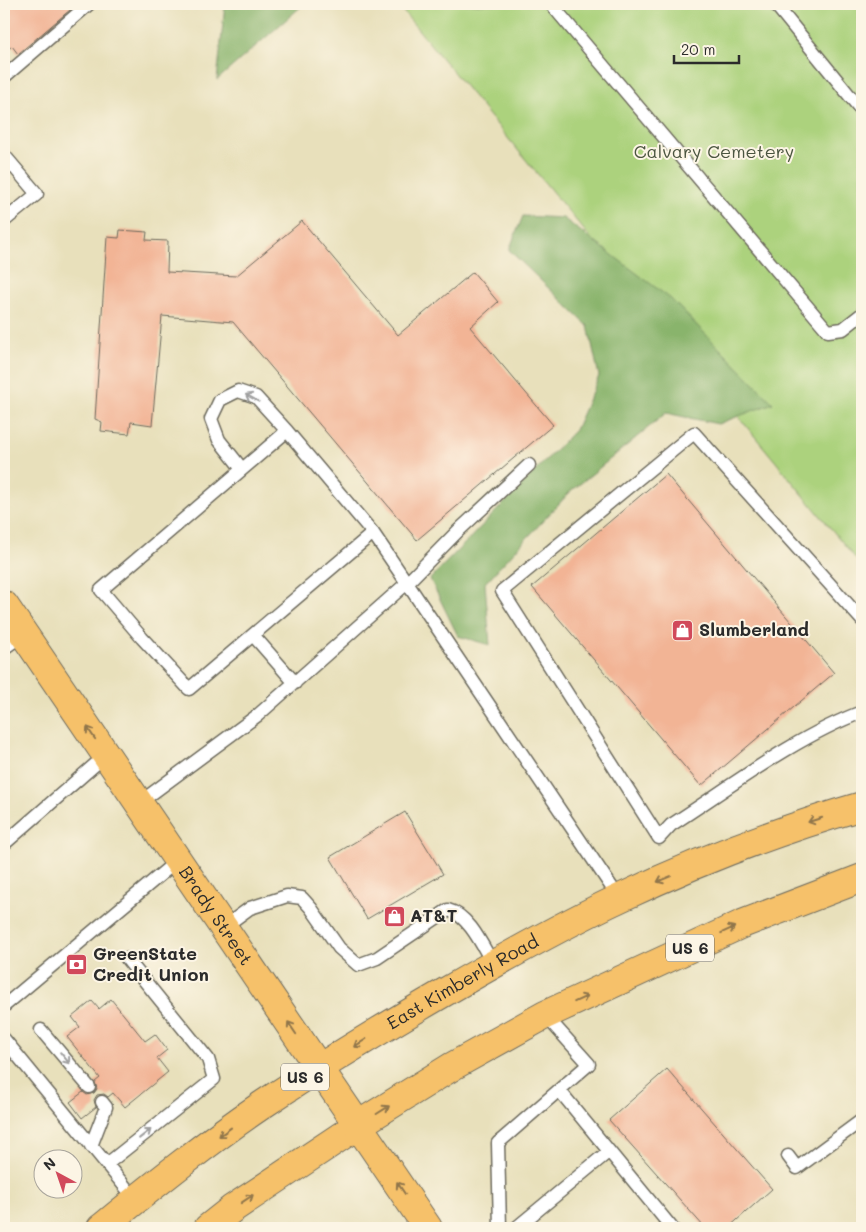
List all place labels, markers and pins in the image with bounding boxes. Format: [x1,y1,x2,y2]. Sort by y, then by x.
place label: Slumberland [699,617,809,641]
shop icon: Slumberland [671,618,695,642]
place label: AT&T [410,903,458,927]
shop icon: AT&T [382,904,406,928]
place label: GreenState Credit Union [93,941,209,986]
bank icon: GreenState Credit Union [65,952,89,976]

